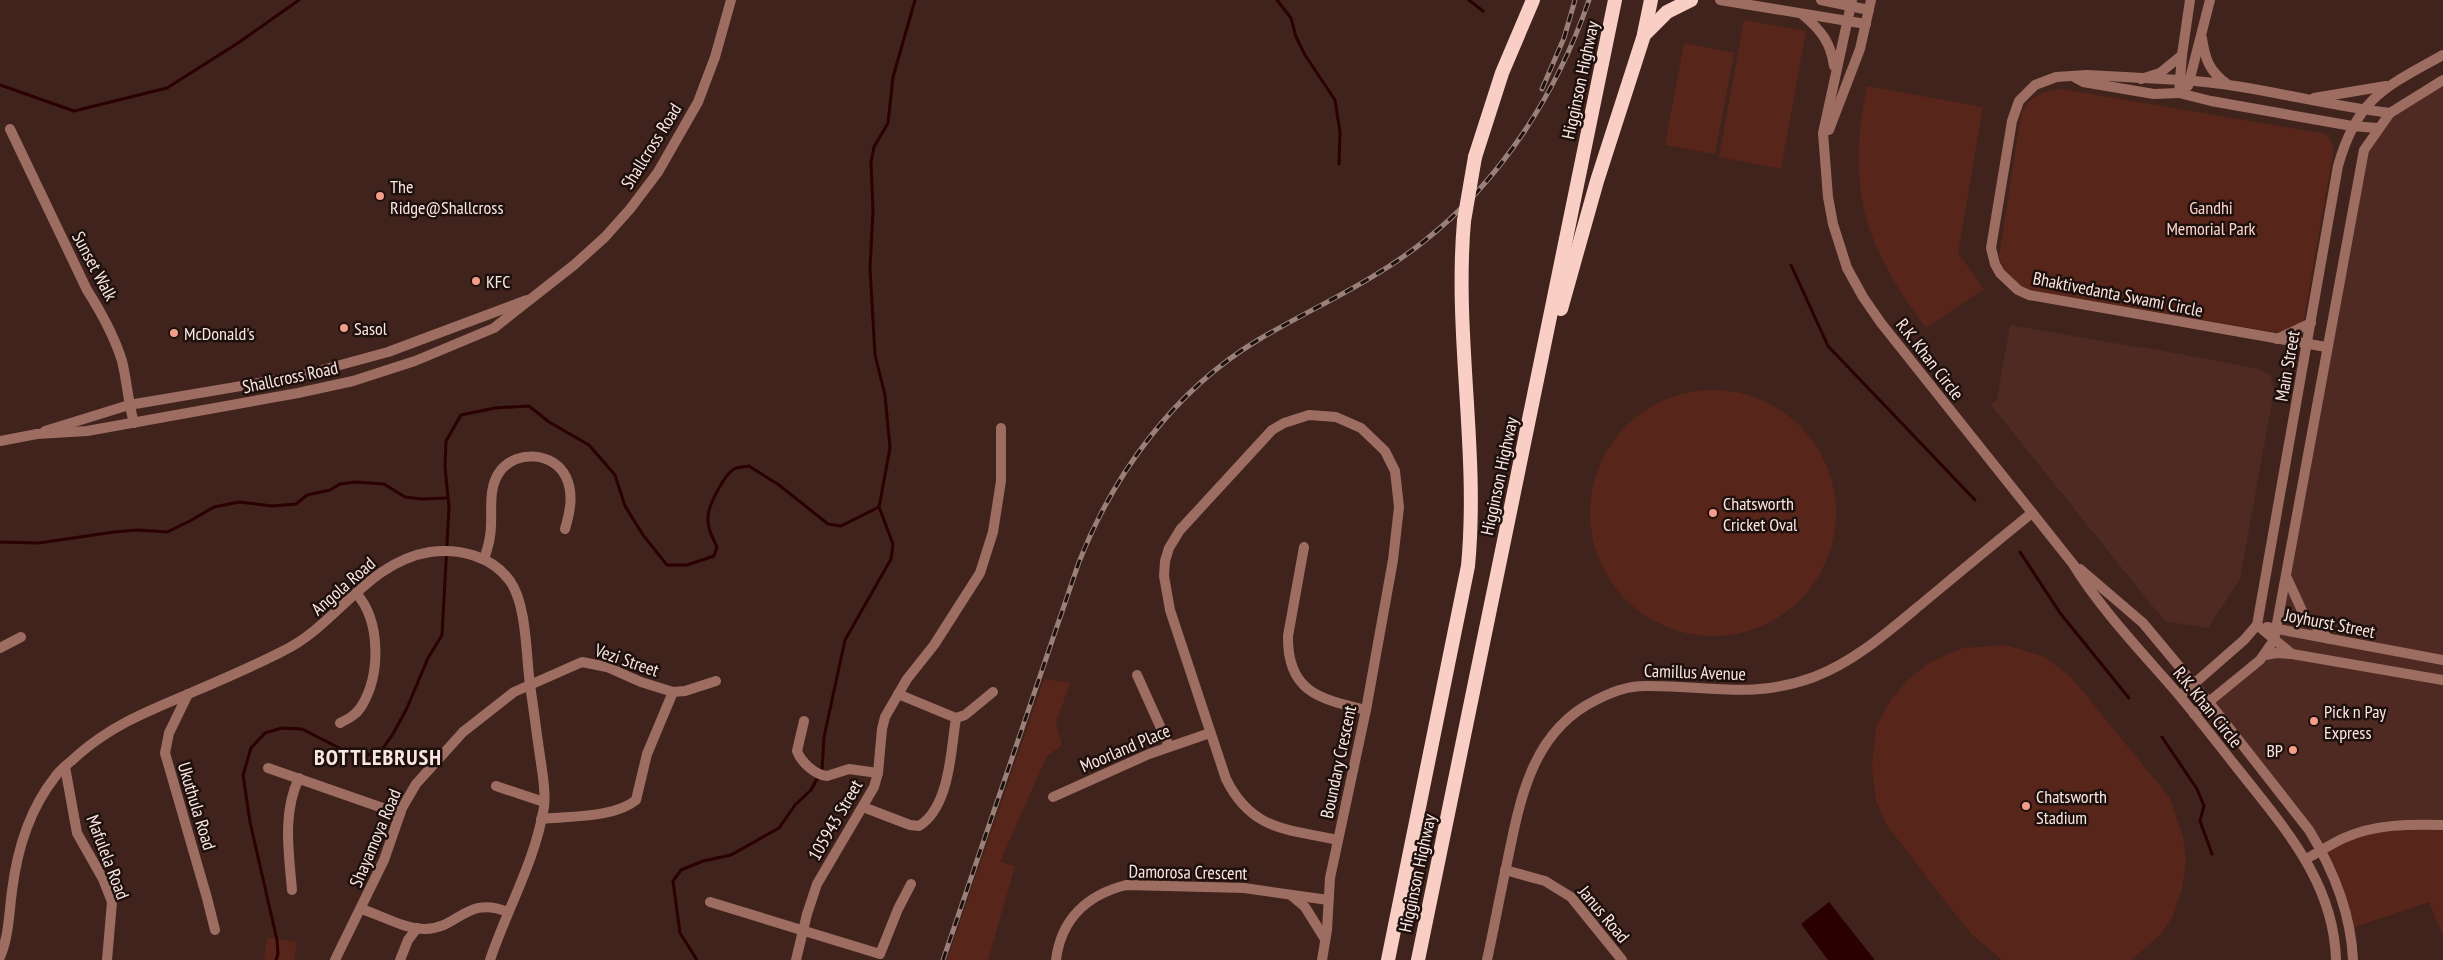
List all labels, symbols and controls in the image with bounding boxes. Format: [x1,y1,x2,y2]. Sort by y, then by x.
street label: Higginson Highway [1556,19,1604,141]
street label: Shallcross Road [616,99,686,193]
place label: The Ridge@Shallcross [390,175,503,219]
marker: The Ridge@Shallcross [374,190,386,202]
park label: Gandhi Memorial Park [2166,196,2256,240]
street label: Sunset Walk [67,227,123,305]
street label: Bhaktivedanta Swami Circle [2031,266,2205,322]
place label: KFC [486,270,511,293]
marker: KFC [470,275,482,287]
street label: R.K. Khan Circle [1891,314,1969,404]
place label: Sasol [354,317,388,340]
place label: McDonald's [184,322,255,345]
marker: Sasol [338,322,350,334]
marker: McDonald's [168,327,180,339]
street label: Main Street [2269,329,2305,403]
street label: Shallcross Road [240,356,340,398]
street label: Higginson Highway [1475,415,1523,537]
place label: Chatsworth Cricket Oval [1723,492,1798,536]
marker: Chatsworth Cricket Oval [1707,507,1719,519]
street label: Angola Road [306,552,380,620]
street label: Joyhurst Street [2282,603,2377,643]
street label: Vezi Street [591,638,662,682]
street label: Camillus Avenue [1644,659,1746,685]
street label: R.K. Khan Circle [2168,662,2248,752]
place label: Pick n Pay Express [2324,700,2386,744]
street label: Boundary Crescent [1315,703,1361,821]
marker: Pick n Pay Express [2308,715,2320,727]
street label: Moorland Place [1076,719,1174,777]
place label: BP [2266,739,2283,762]
district label: BOTTLEBRUSH [314,743,442,771]
marker: BP [2287,744,2299,756]
street label: Ukuthula Road [173,759,221,853]
street label: 105943 Street [803,775,867,865]
street label: Shayamoya Road [344,785,406,891]
place label: Chatsworth Stadium [2036,785,2107,829]
marker: Chatsworth Stadium [2020,800,2032,812]
street label: Mafulela Road [81,811,135,903]
street label: Higginson Highway [1393,812,1441,934]
street label: Damorosa Crescent [1128,859,1248,885]
street label: Janus Road [1573,880,1635,947]

